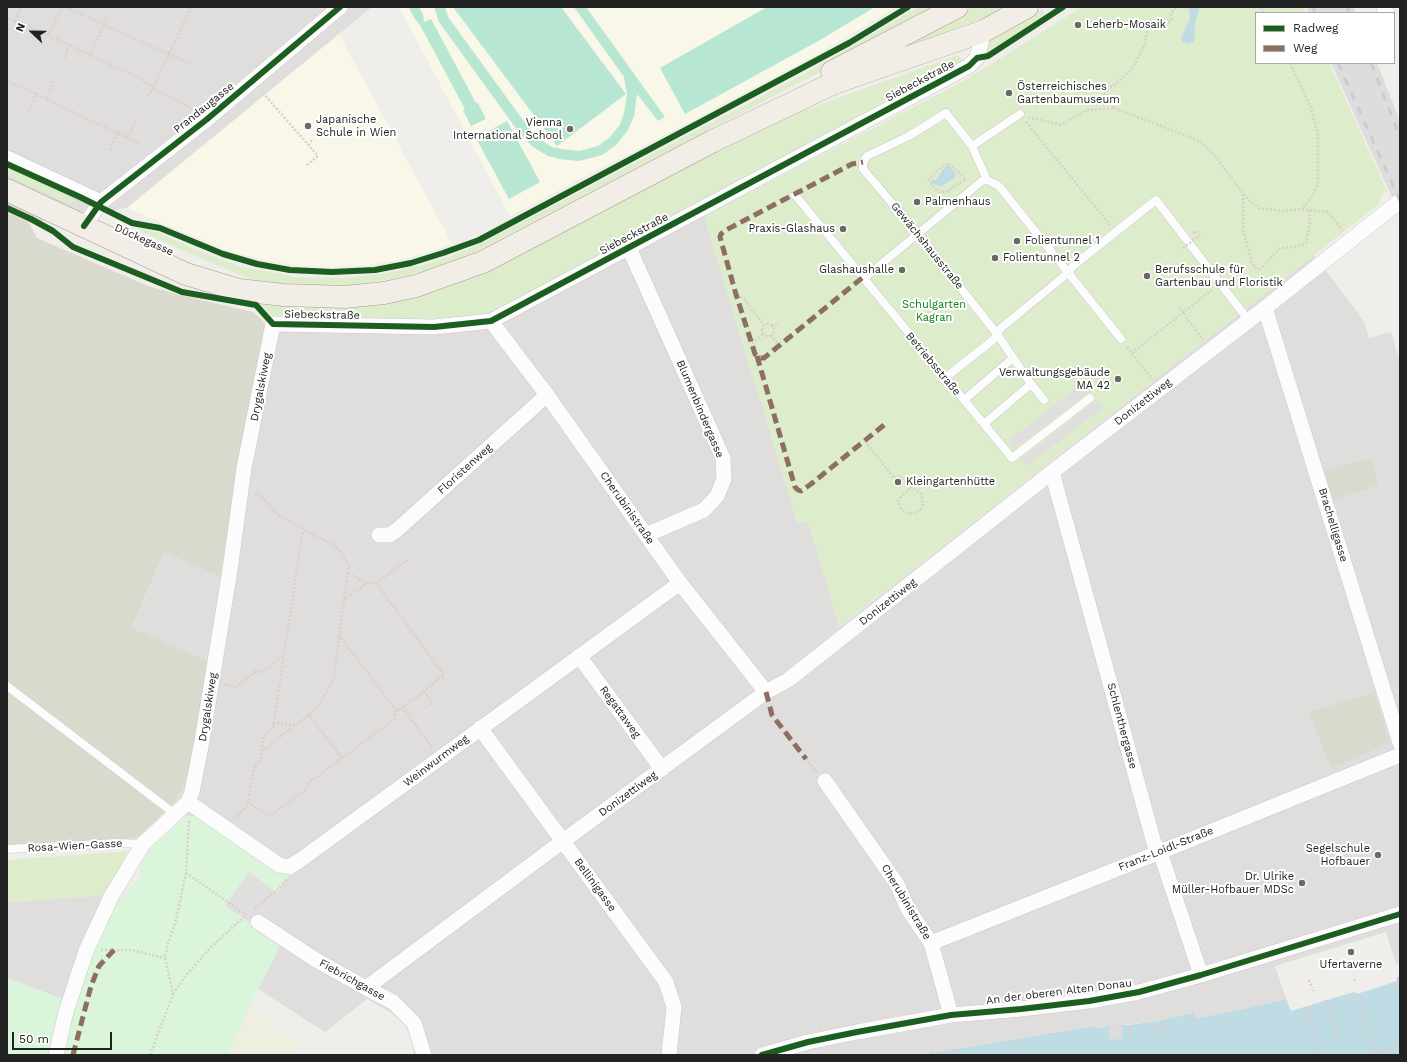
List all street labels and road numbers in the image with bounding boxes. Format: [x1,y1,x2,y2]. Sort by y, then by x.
street label: Siebeckstraße [883,57,957,105]
street label: Prandaugasse [171,80,237,136]
street label: Gewächshausstraße [888,200,966,292]
street label: Siebeckstraße [597,210,671,258]
street label: Dückegasse [112,221,176,259]
street label: Siebeckstraße [284,308,360,322]
street label: Betriebsstraße [903,330,963,398]
street label: Drygalskiweg [248,352,274,422]
street label: Blumenbindergasse [673,358,727,460]
street label: Donizettiweg [1112,376,1174,428]
street label: Floristenweg [435,441,495,497]
street label: Cherubinistraße [597,469,657,547]
street label: Brachelligasse [1315,486,1351,564]
street label: Donizettiweg [857,576,919,628]
street label: Drygalskiweg [196,672,220,742]
street label: Schlenthergasse [1104,682,1140,770]
street label: Regattaweg [597,683,643,741]
street label: Weinwurmweg [401,732,471,790]
street label: Donizettiweg [596,768,660,820]
street label: Franz-Loidl-Straße [1117,824,1215,874]
street label: Rosa-Wien-Gasse [27,837,123,855]
street label: Bellinigasse [571,856,619,914]
street label: Cherubinistraße [878,862,934,942]
street label: Fiebrichgasse [317,956,387,1004]
street label: An der oberen Alten Donau [985,977,1133,1007]

